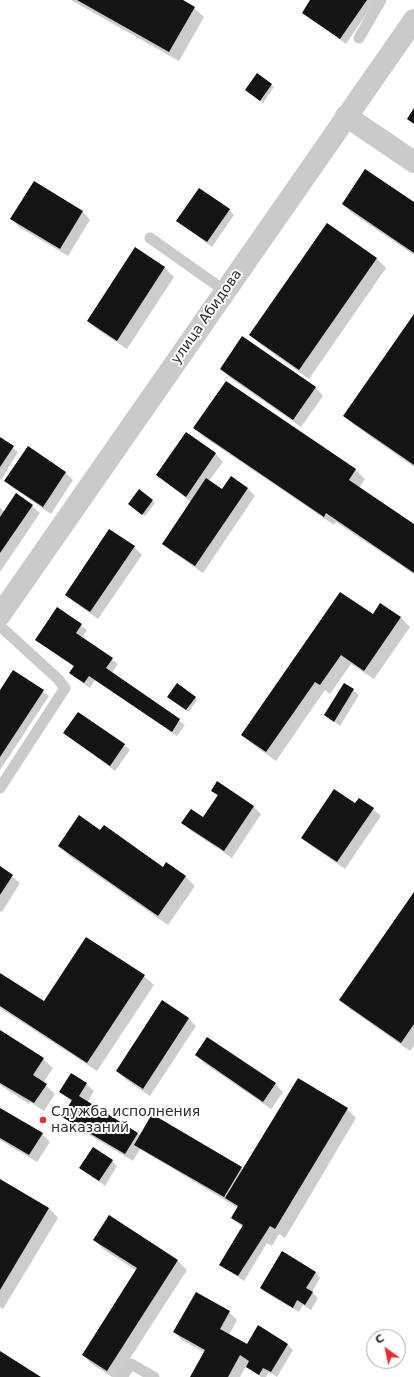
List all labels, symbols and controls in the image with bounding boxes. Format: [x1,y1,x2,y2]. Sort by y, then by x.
street label: улица Абидова [168,267,246,367]
place label: Служба исполнения наказаний [51,1104,200,1136]
marker: Служба исполнения наказаний [38,1115,48,1125]
north arrow [366,1329,406,1369]
text: С [373,1332,387,1347]

